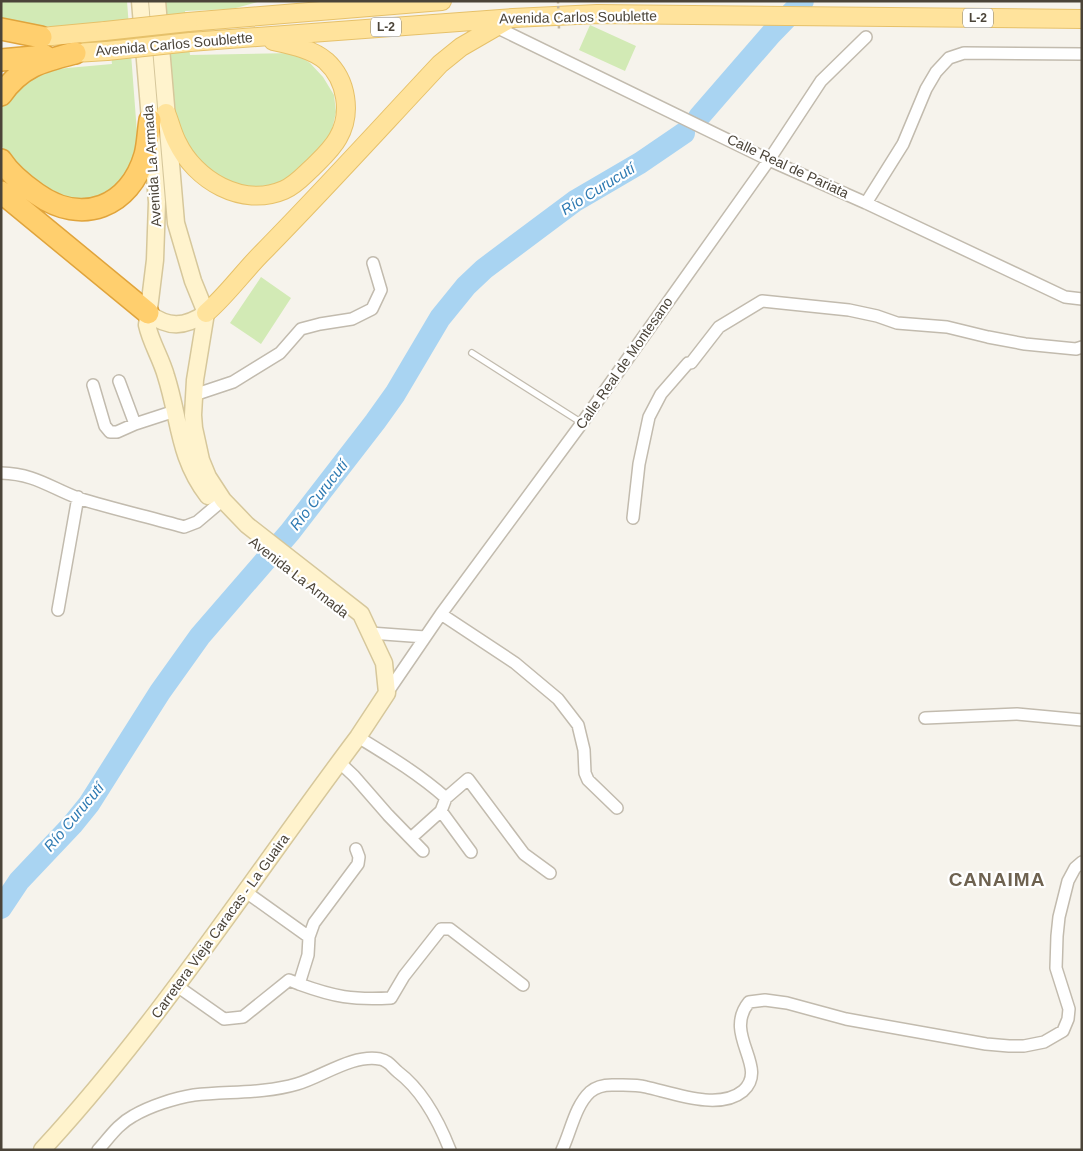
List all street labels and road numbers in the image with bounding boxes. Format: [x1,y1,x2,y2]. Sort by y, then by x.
street label: Avenida Carlos Soublette [499,8,657,26]
road number: L-2 [963,8,993,28]
road number: L-2 [371,18,401,36]
street label: Avenida Carlos Soublette [95,29,253,59]
street label: Avenida La Armada [140,104,164,227]
street label: Calle Real de Pariata [725,131,852,201]
street label: Calle Real de Montesano [572,294,676,432]
street label: Avenida La Armada [246,533,352,621]
street label: Carretera Vieja Caracas - La Guaira [148,831,292,1021]

